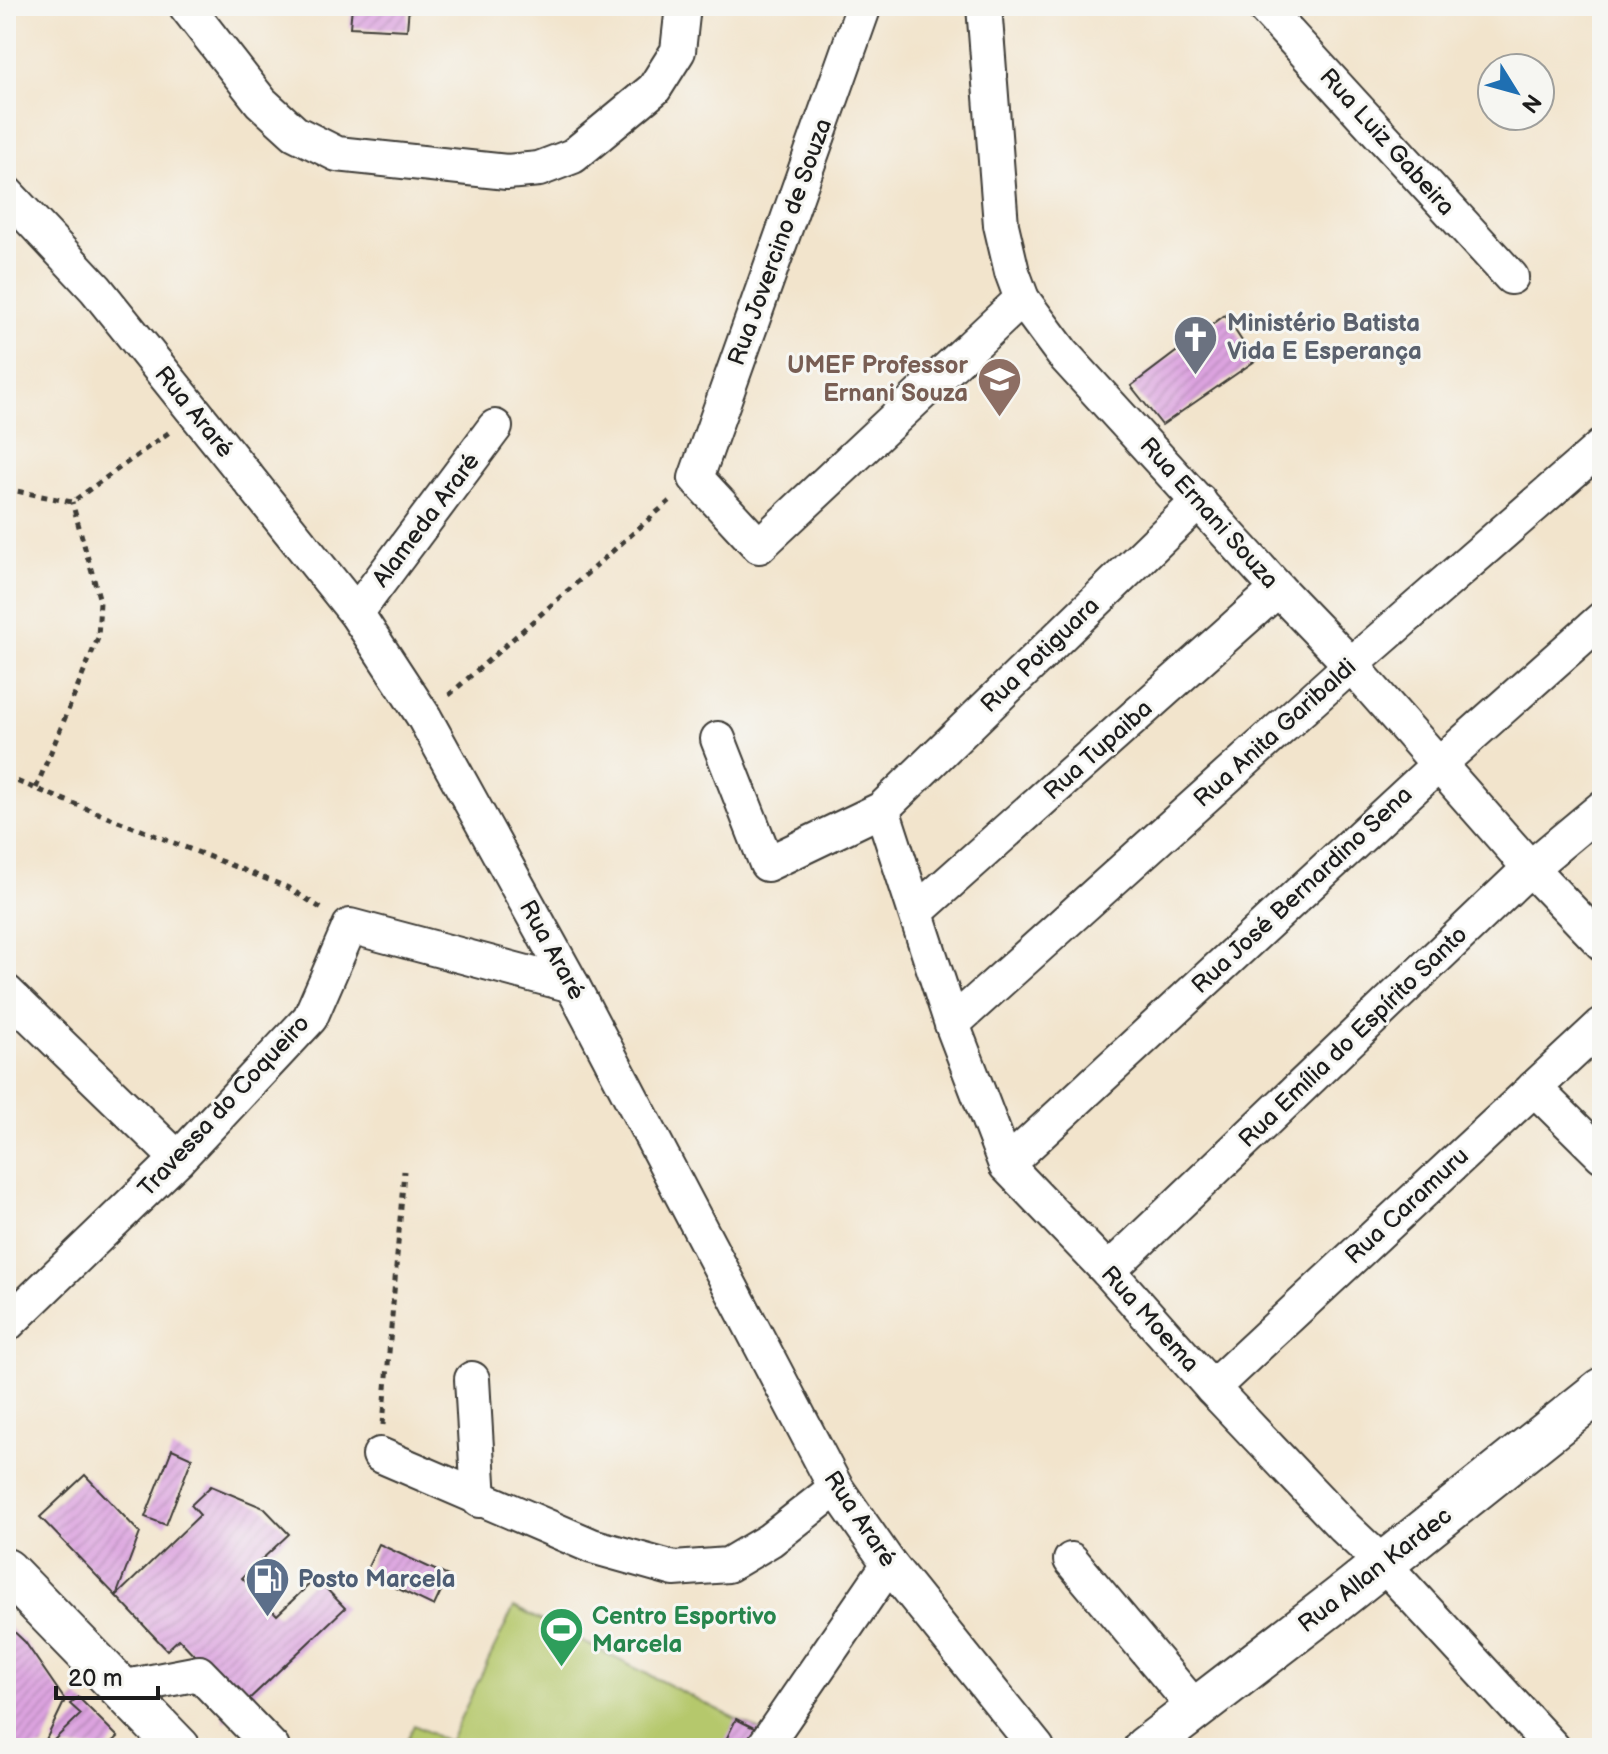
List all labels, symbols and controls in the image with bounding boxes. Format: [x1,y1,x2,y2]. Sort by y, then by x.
north arrow [1476,52,1556,132]
street label: Rua Luiz Gabeira [1313,62,1461,222]
text: N [1515,88,1547,118]
street label: Rua Jovercino de Souza [722,115,838,369]
place label: Ministério Batista Vida E Esperança [1227,309,1422,366]
church icon: Ministério Batista Vida E Esperança [1172,313,1220,376]
place label: UMEF Professor Ernani Souza [787,351,968,408]
school or university icon: UMEF Professor Ernani Souza [975,355,1023,418]
street label: Rua Araré [148,360,240,464]
street label: Rua Ernani Souza [1134,431,1284,595]
street label: Alameda Araré [366,447,486,593]
street label: Rua Potiguara [975,591,1105,719]
street label: Rua Anita Garibaldi [1188,652,1362,814]
street label: Rua Tupaiba [1038,694,1158,806]
street label: Rua José Bernardino Sena [1186,780,1418,1000]
street label: Rua Araré [513,895,591,1005]
street label: Rua Emília do Espírito Santo [1233,920,1473,1154]
street label: Travessa do Coqueiro [132,1009,316,1203]
street label: Rua Caramuru [1339,1142,1475,1270]
street label: Rua Moema [1095,1260,1205,1378]
street label: Rua Araré [817,1465,903,1573]
street label: Rua Allan Kardec [1292,1501,1458,1639]
fuel station icon: Posto Marcela [243,1555,291,1618]
place label: Posto Marcela [298,1565,455,1594]
place label: Centro Esportivo Marcela [592,1602,777,1659]
sports icon: Centro Esportivo Marcela [537,1606,585,1669]
scale bar [56,1650,158,1700]
text: 20 m [68,1664,123,1693]

